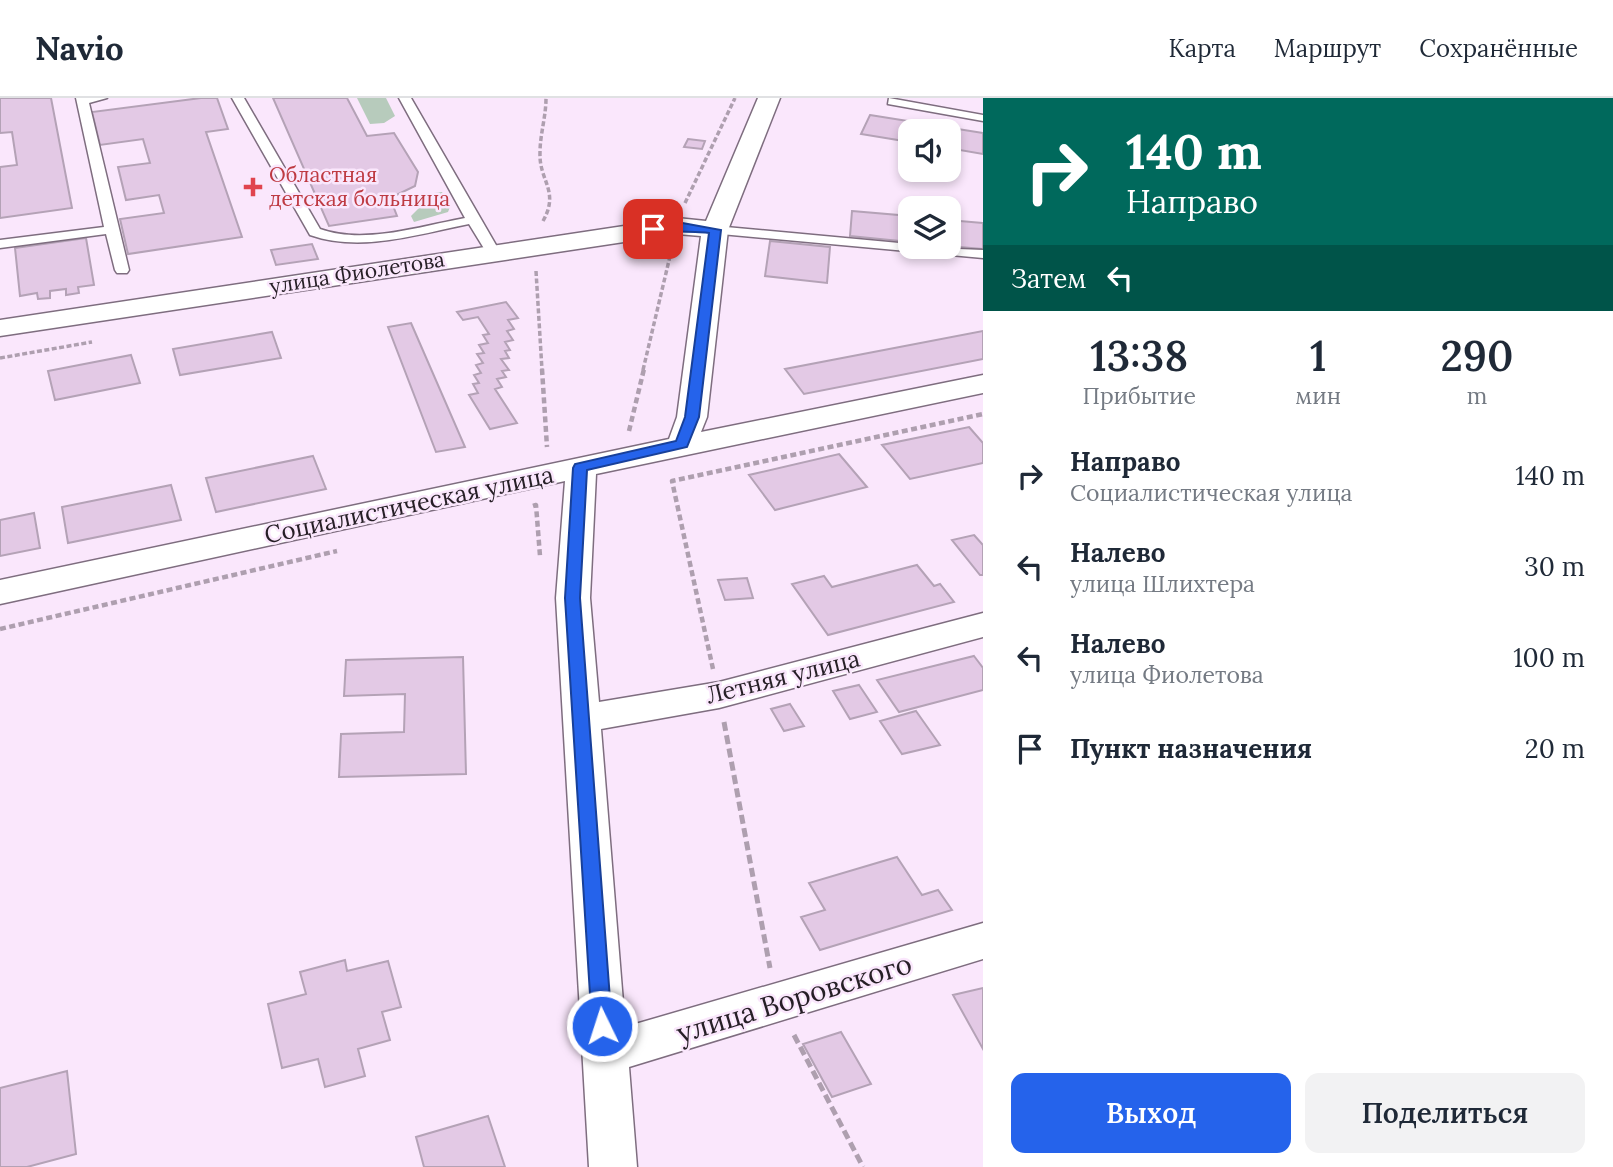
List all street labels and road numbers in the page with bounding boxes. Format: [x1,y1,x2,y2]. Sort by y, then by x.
street label: улица Фиолетова [267,245,447,300]
street label: Социалистическая улица [262,459,556,550]
street label: Летняя улица [703,642,863,711]
street label: улица Воровского [672,945,916,1051]

